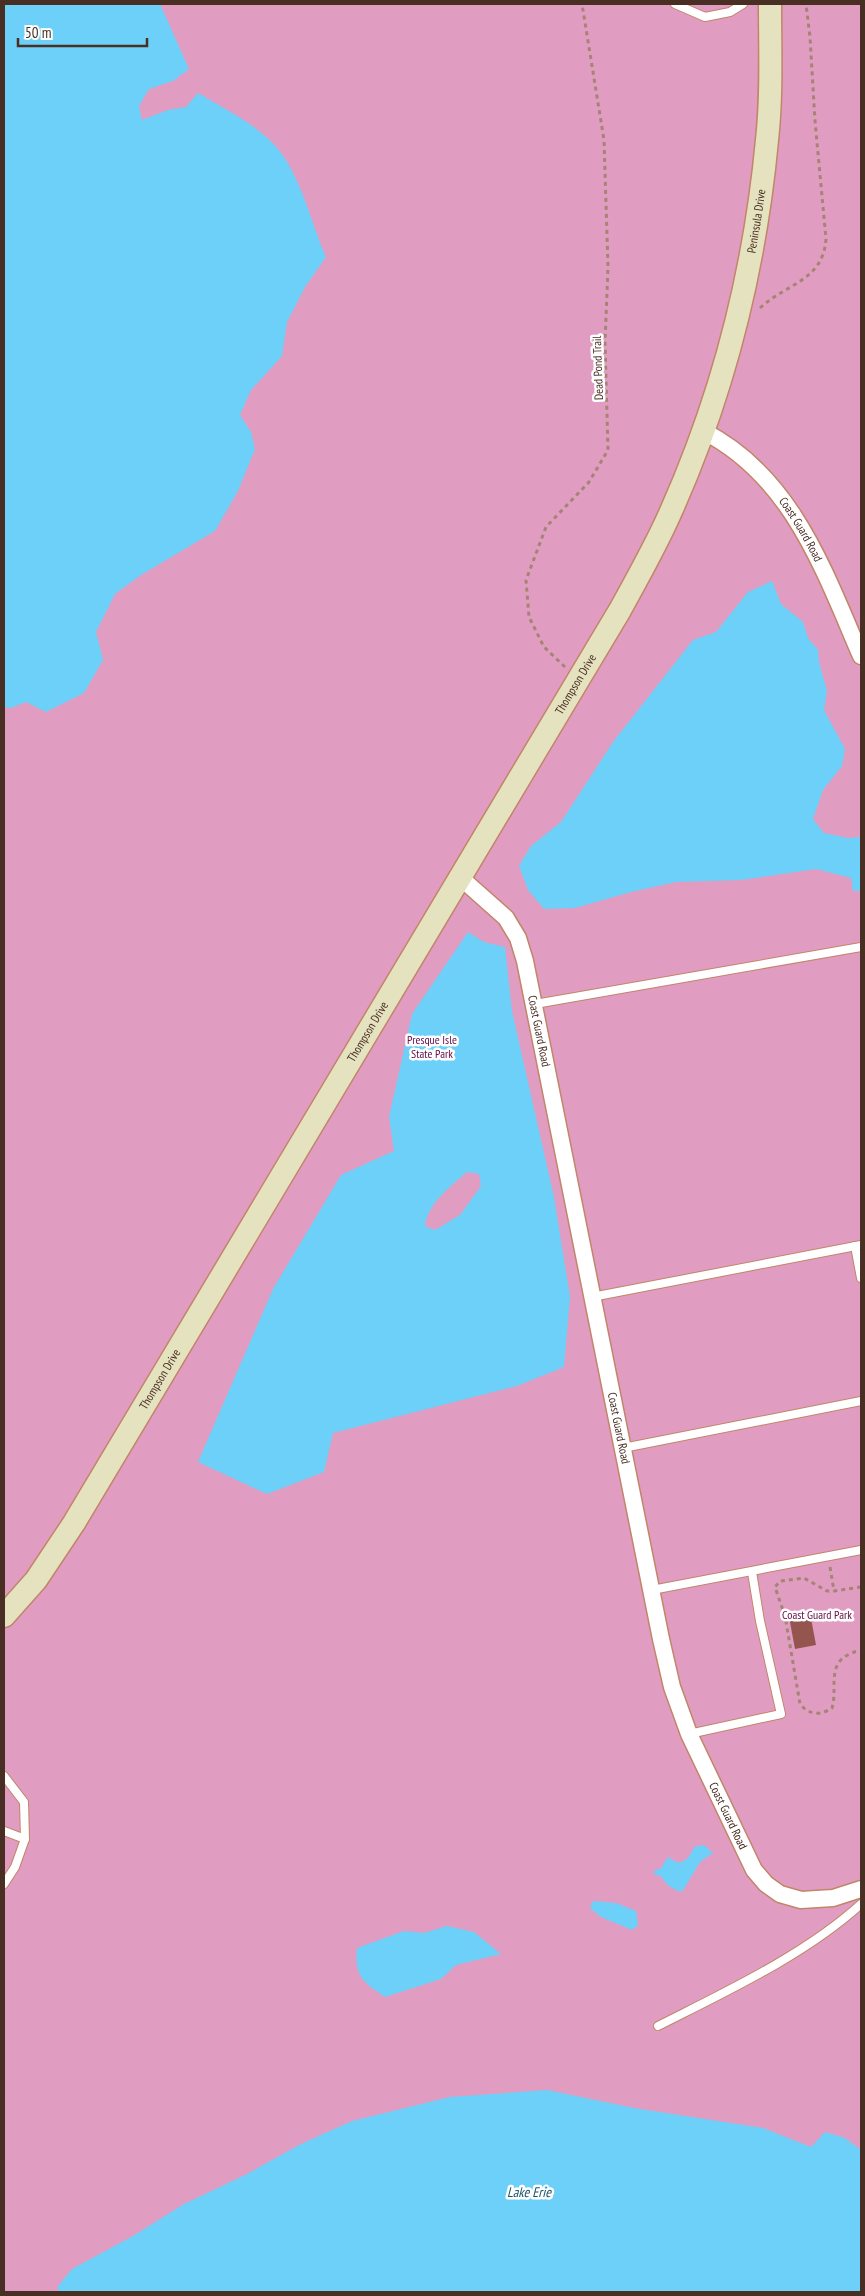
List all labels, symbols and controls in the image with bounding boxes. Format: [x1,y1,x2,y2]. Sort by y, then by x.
scale bar [18,15,146,47]
text: 50 m [25,23,51,42]
street label: Peninsula Drive [743,188,768,254]
street label: Dead Pond Trail [589,335,606,401]
street label: Coast Guard Road [776,494,826,564]
street label: Thompson Drive [551,651,599,717]
street label: Coast Guard Road [525,994,554,1068]
street label: Thompson Drive [343,999,391,1064]
park label: Presque Isle State Park [407,1032,457,1061]
street label: Thompson Drive [136,1346,183,1412]
street label: Coast Guard Road [605,1391,634,1465]
park label: Coast Guard Park [782,1607,852,1622]
street label: Coast Guard Road [706,1780,751,1852]
water label: Lake Erie [507,2183,552,2201]

